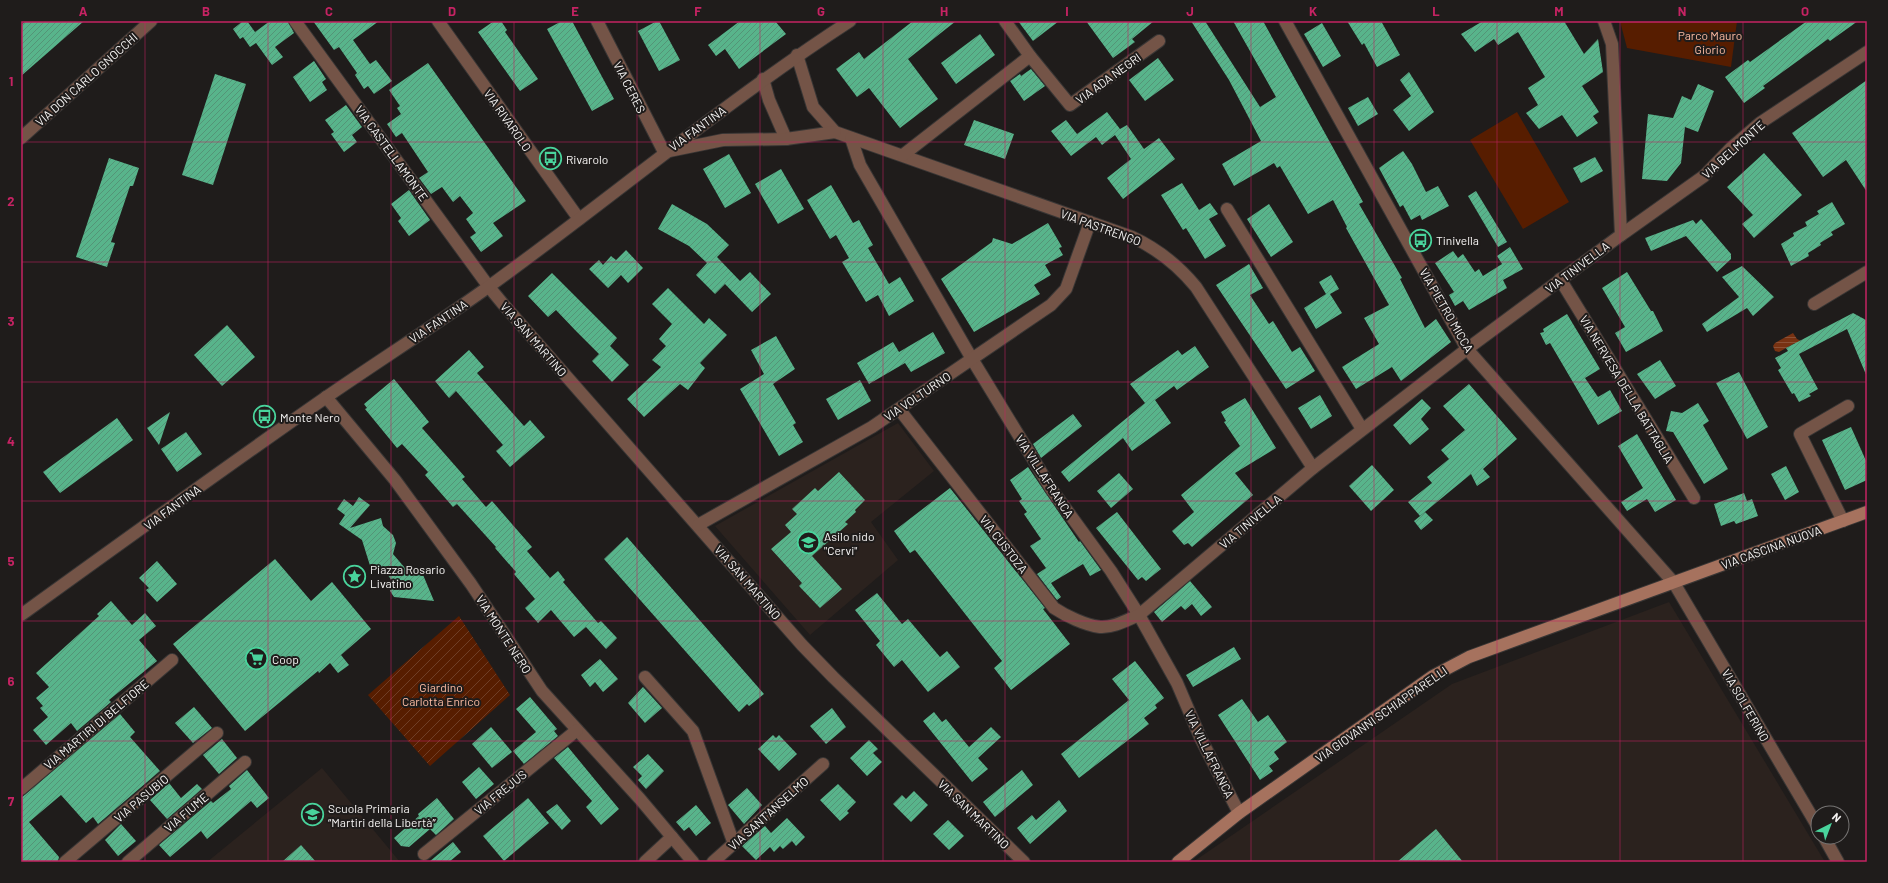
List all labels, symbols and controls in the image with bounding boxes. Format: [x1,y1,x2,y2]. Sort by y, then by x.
text: A [79,3,88,19]
text: B [202,3,210,19]
text: C [325,3,333,19]
text: D [448,3,456,19]
text: E [571,3,579,19]
text: F [694,3,702,19]
text: G [817,3,825,19]
text: H [940,3,948,19]
text: I [1065,3,1069,19]
text: J [1186,3,1194,19]
text: K [1309,3,1317,19]
text: L [1432,3,1440,19]
text: M [1554,3,1564,19]
text: N [1678,3,1686,19]
text: O [1801,3,1809,19]
park label: Parco Mauro Giorio [1678,28,1742,56]
street label: VIA DON CARLO GNOCCHI [32,30,140,128]
street label: VIA ADA NEGRI [1073,50,1143,106]
street label: VIA CERES [611,59,649,115]
text: 1 [9,73,13,89]
street label: VIA RIVAROLO [481,86,535,154]
street label: VIA CASTELLAMONTE [353,103,431,203]
street label: VIA FANTINA [666,103,728,153]
street label: VIA BELMONTE [1699,117,1767,181]
bus stop icon: Rivarolo [537,146,563,172]
place label: Rivarolo [566,152,608,166]
text: 2 [7,193,15,209]
street label: VIA PASTRENGO [1059,206,1143,248]
bus stop icon: Tinivella [1407,227,1433,253]
place label: Tinivella [1436,233,1479,247]
street label: VIA TINIVELLA [1542,238,1612,296]
street label: VIA PIETRO MICCA [1417,265,1477,355]
street label: VIA FANTINA [406,297,470,345]
street label: VIA SAN MARTINO [498,299,570,379]
street label: VIA NERVESA DELLA BATTAGLIA [1577,312,1677,466]
text: 3 [7,313,15,329]
street label: VIA VOLTURNO [881,369,953,423]
bus stop icon: Monte Nero [251,404,277,430]
place label: Monte Nero [280,410,340,424]
street label: VIA VILLAFRANCA [1013,432,1077,520]
text: 4 [7,433,15,449]
street label: VIA FANTINA [141,482,203,532]
street label: VIA TINIVELLA [1216,491,1284,551]
street label: VIA CUSTOZA [977,512,1031,576]
street label: VIA CASCINA NUOVA [1719,522,1823,572]
place label: Asilo nido "Cervi" [824,529,874,557]
school or university icon: Asilo nido "Cervi" [795,530,821,556]
street label: VIA SAN MARTINO [712,542,784,622]
text: 5 [7,553,15,569]
place label: Piazza Rosario Livatino [370,562,445,590]
place icon: Piazza Rosario Livatino [341,563,367,589]
street label: VIA MONTE NERO [473,592,535,676]
supermarket icon: Coop [243,646,269,672]
place label: Coop [272,652,299,666]
street label: VIA GIOVANNI SCHIAPPARELLI [1312,663,1450,765]
street label: VIA SOLFERINO [1720,666,1772,744]
text: 6 [8,673,15,689]
street label: VIA MARTIRI DI BELFIORE [41,676,151,772]
park label: Giardino Carlotta Enrico [402,680,480,708]
street label: VIA VILLAFRANCA [1183,708,1237,800]
street label: VIA FREJUS [471,767,529,817]
street label: VIA PASUBIO [111,771,171,825]
street label: VIA SANT'ANSELMO [725,774,811,852]
street label: VIA SAN MARTINO [936,777,1012,851]
street label: VIA FIUME [161,789,211,835]
text: 7 [8,793,15,809]
place label: Scuola Primaria “Martiri della Libertà” [328,801,436,829]
school or university icon: Scuola Primaria “Martiri della Libertà” [300,802,326,828]
north arrow [1810,805,1850,845]
text: N [1830,810,1844,824]

